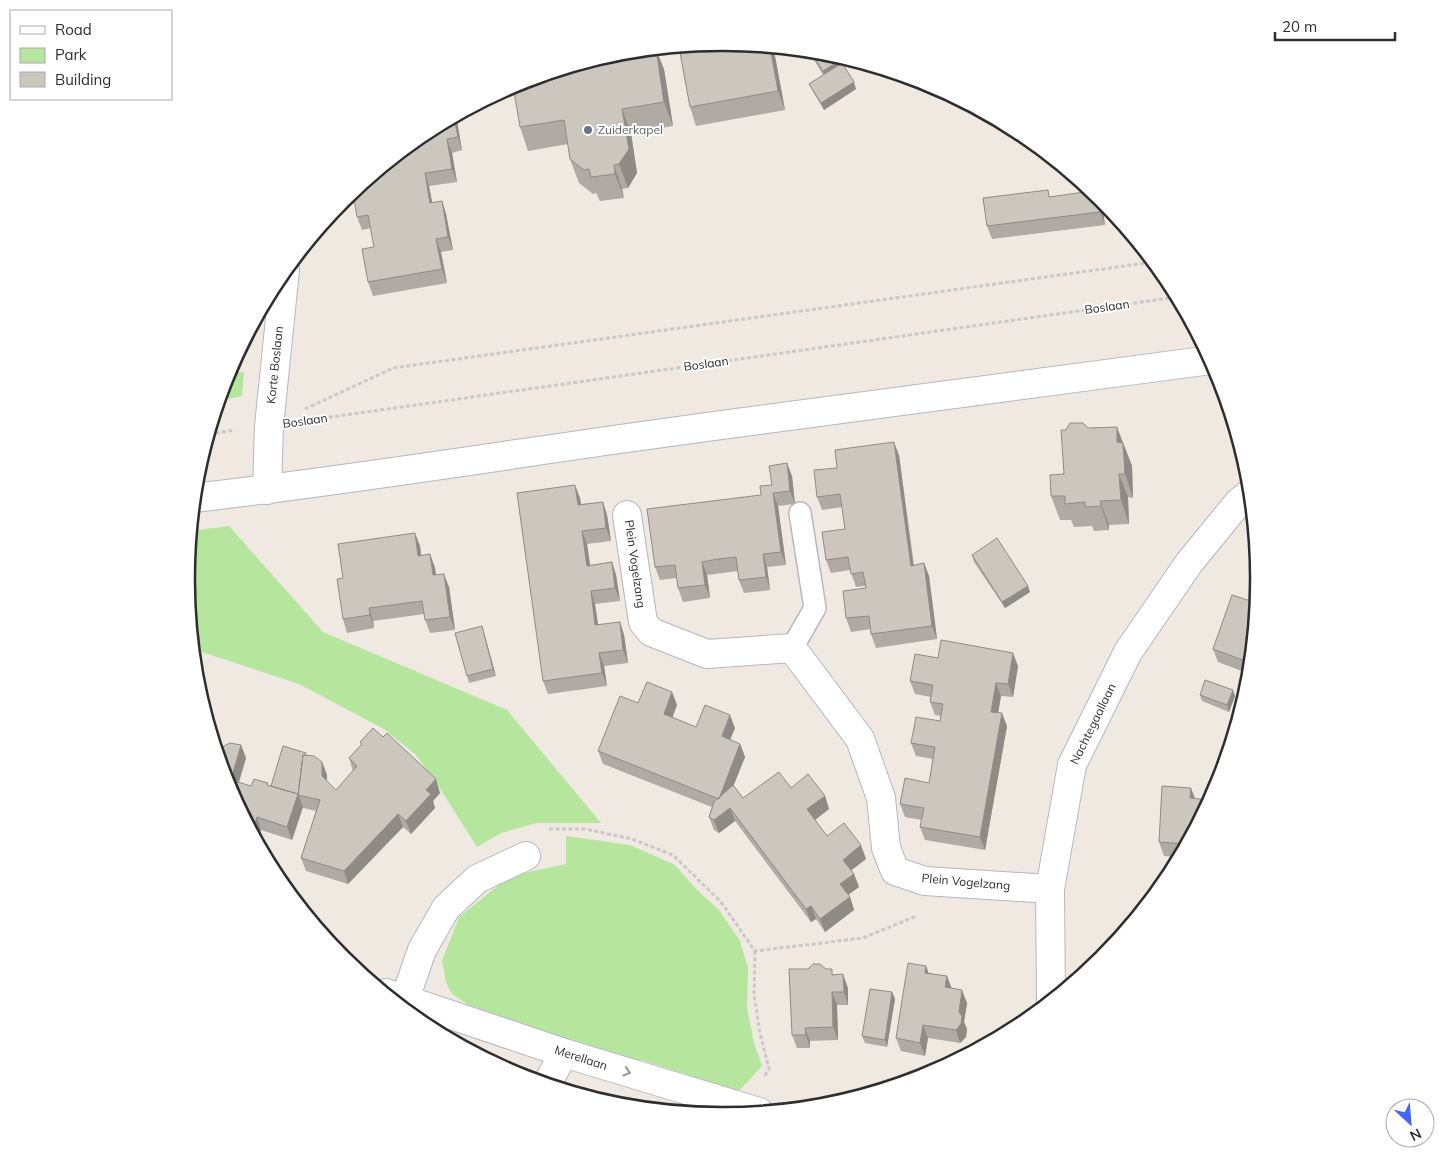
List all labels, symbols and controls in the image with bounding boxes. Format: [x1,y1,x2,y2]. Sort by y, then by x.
legend [10,10,172,100]
scale bar [1275,10,1395,42]
text: 20 m [1282,17,1317,36]
text: Road [55,20,92,39]
text: Park [55,45,87,64]
text: Building [55,70,111,89]
place label: Zuiderkapel [598,122,663,137]
marker: Zuiderkapel [582,124,594,136]
street label: Boslaan [1083,296,1130,317]
street label: Korte Boslaan [263,325,286,405]
street label: Boslaan [682,353,729,374]
street label: Boslaan [281,410,328,431]
street label: Plein Vogelzang [622,519,649,609]
street label: Nachtegaallaan [1066,681,1119,767]
street label: Plein Vogelzang [921,870,1011,893]
street label: Merellaan [553,1042,610,1073]
one-way arrow [622,1067,631,1077]
north arrow [1385,1098,1435,1148]
text: N [1407,1124,1424,1145]

